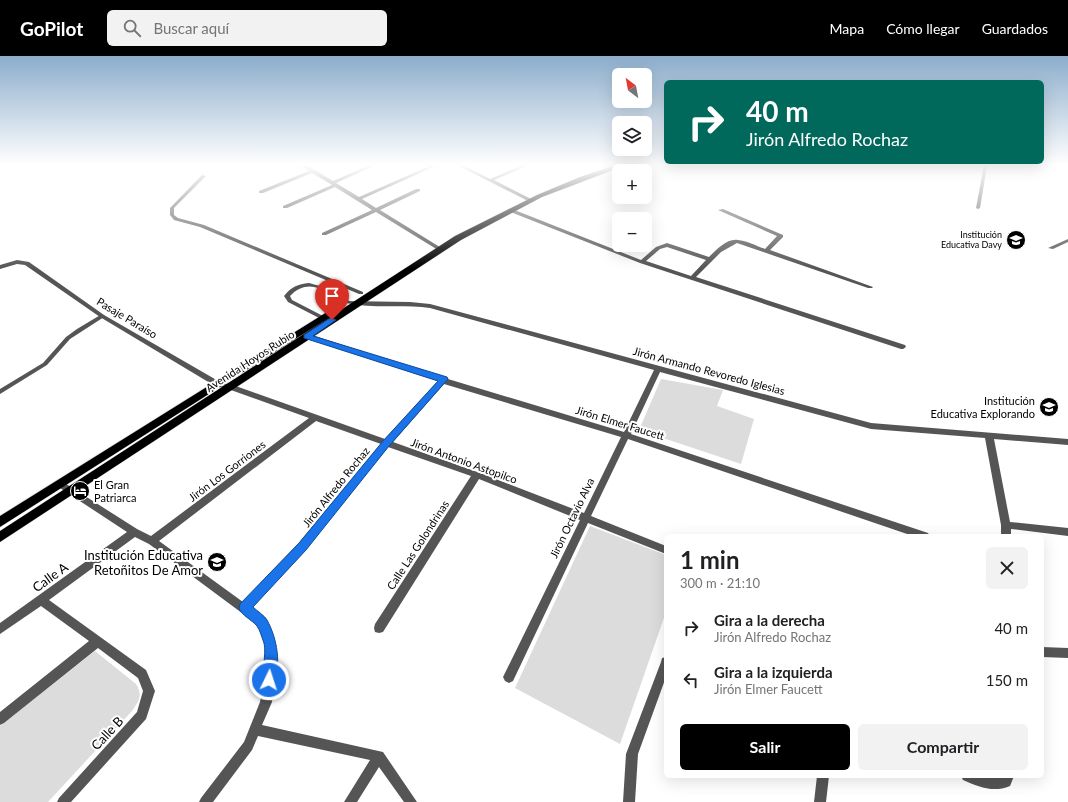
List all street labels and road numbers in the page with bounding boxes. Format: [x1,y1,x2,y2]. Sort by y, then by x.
street label: Pasaje Paraíso [95,294,160,341]
street label: Avenida Hoyos Rubio [203,327,296,394]
street label: Jirón Armando Revoredo Iglesias [632,344,787,397]
street label: Jirón Elmer Faucett [574,403,666,442]
street label: Jirón Antonio Astopilco [409,435,519,486]
street label: Jirón Los Gorriones [186,437,268,504]
street label: Jirón Alfredo Rochaz [299,444,372,529]
street label: Jirón Octavio Alva [547,476,597,560]
street label: Calle Las Golondrinas [384,498,451,592]
street label: Calle A [29,559,71,595]
street label: Calle B [88,713,126,753]

